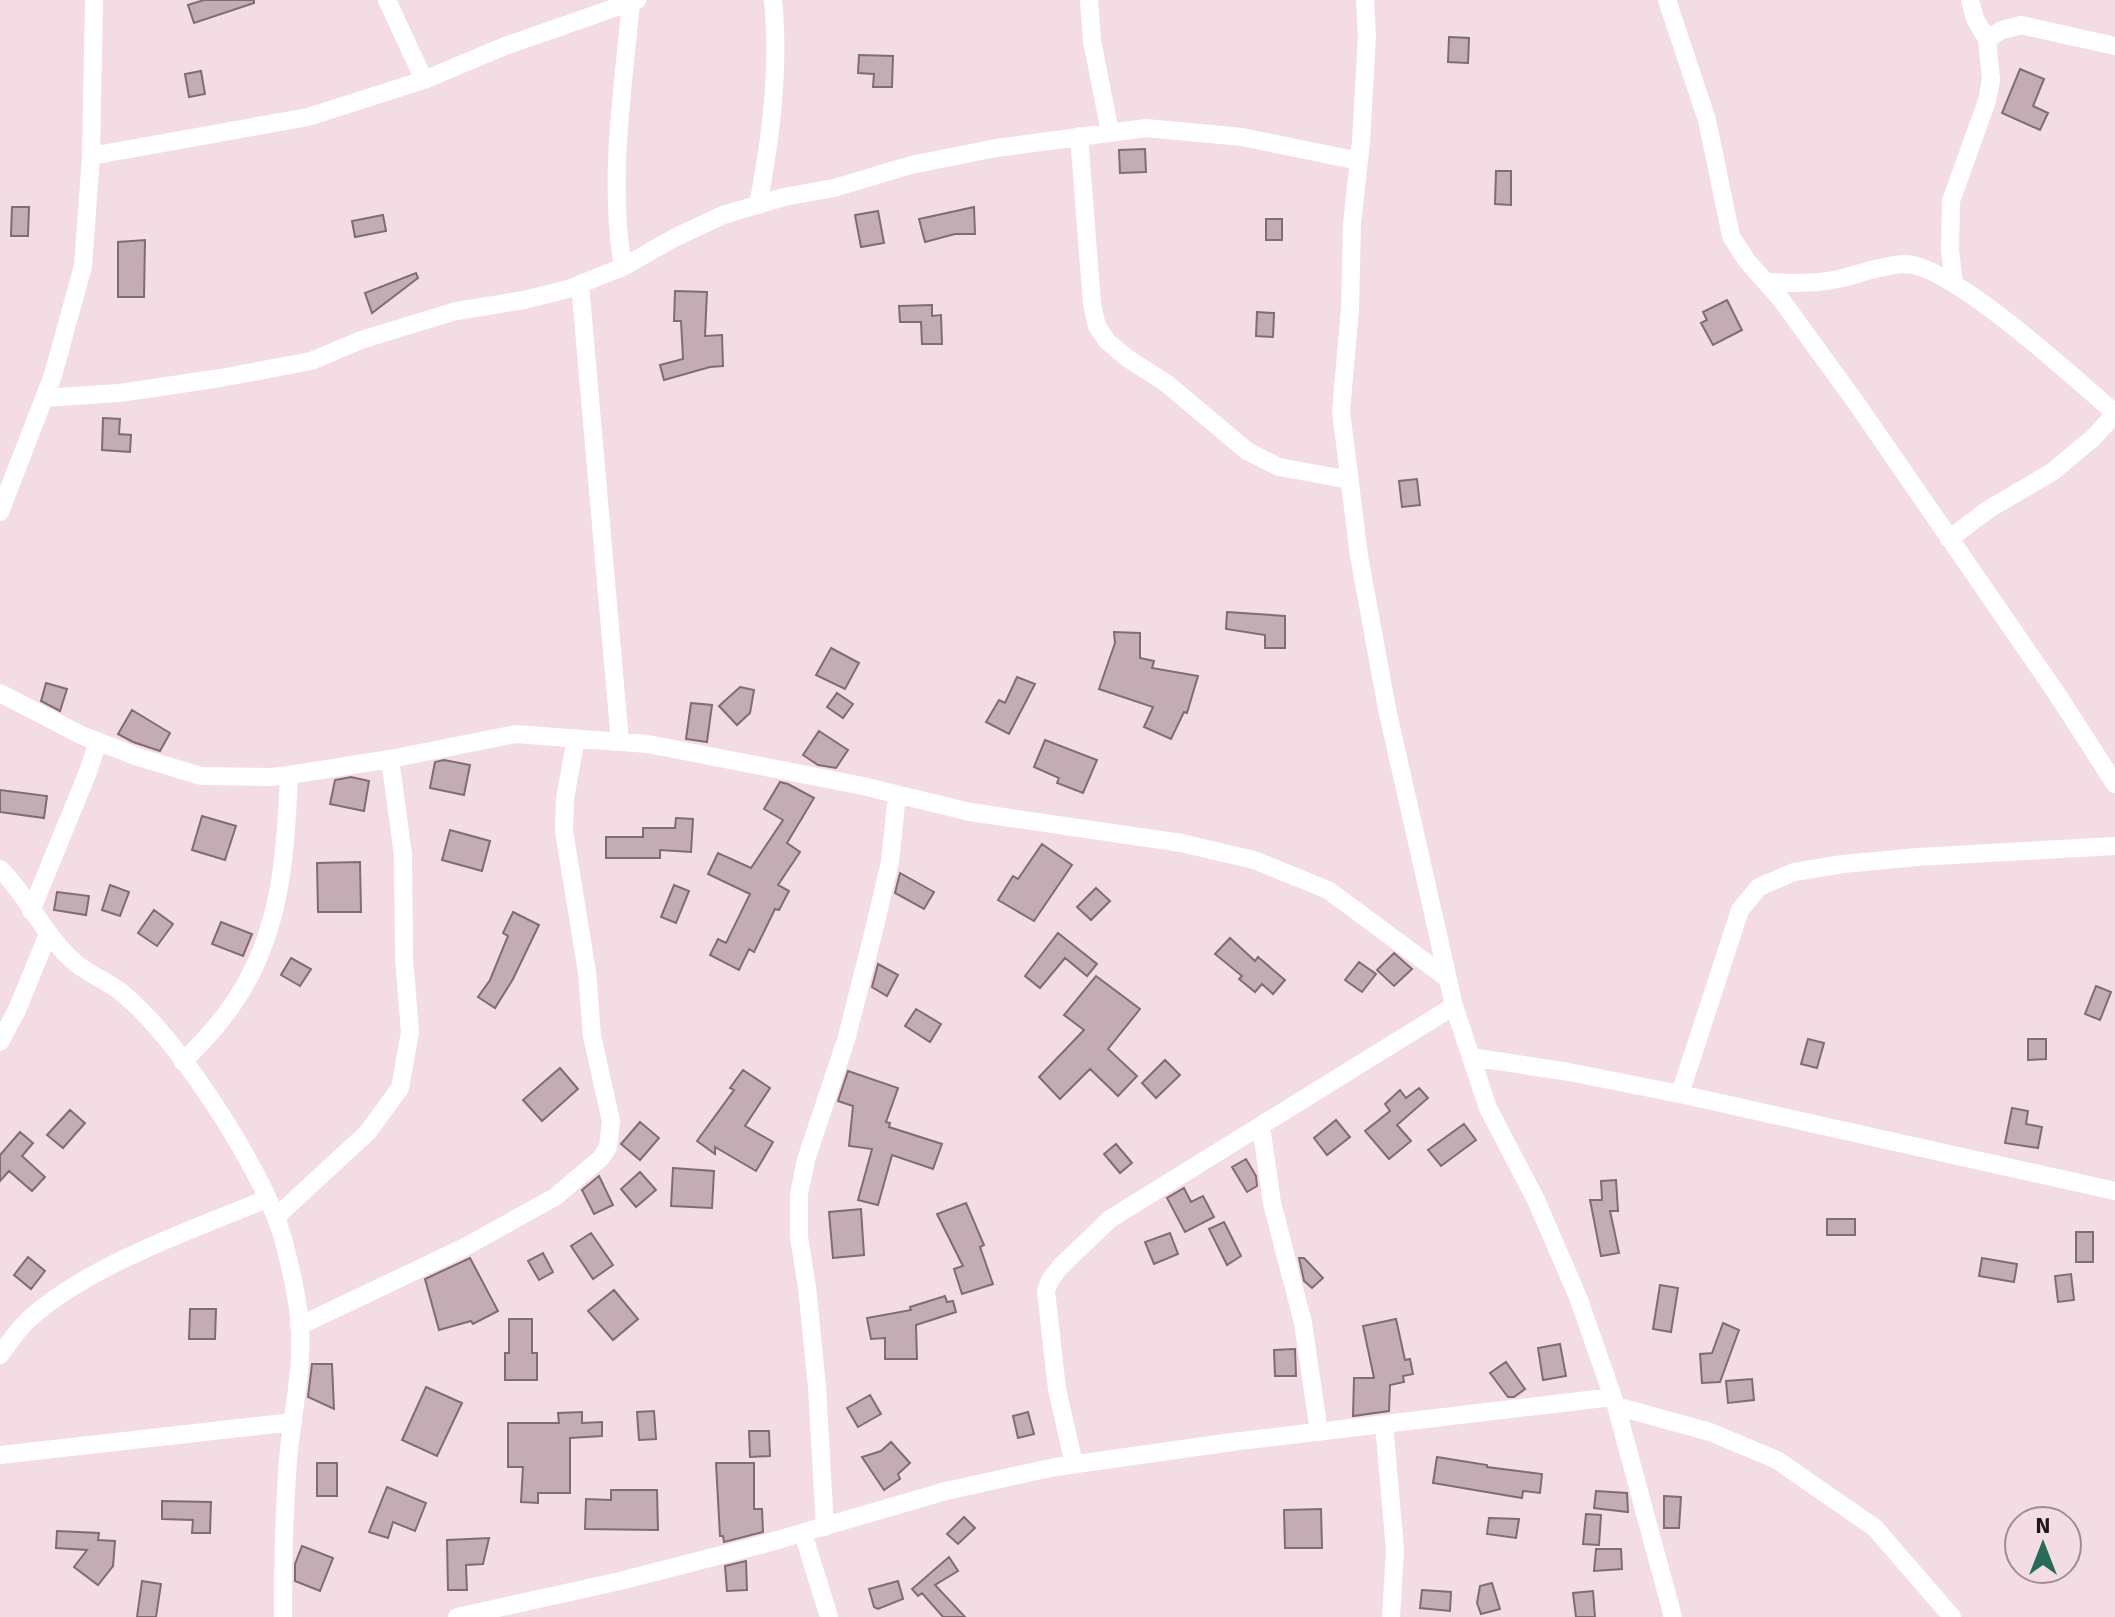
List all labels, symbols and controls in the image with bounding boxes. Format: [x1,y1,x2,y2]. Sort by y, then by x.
north arrow [2003,1505,2083,1585]
text: N [2035,1512,2051,1539]

